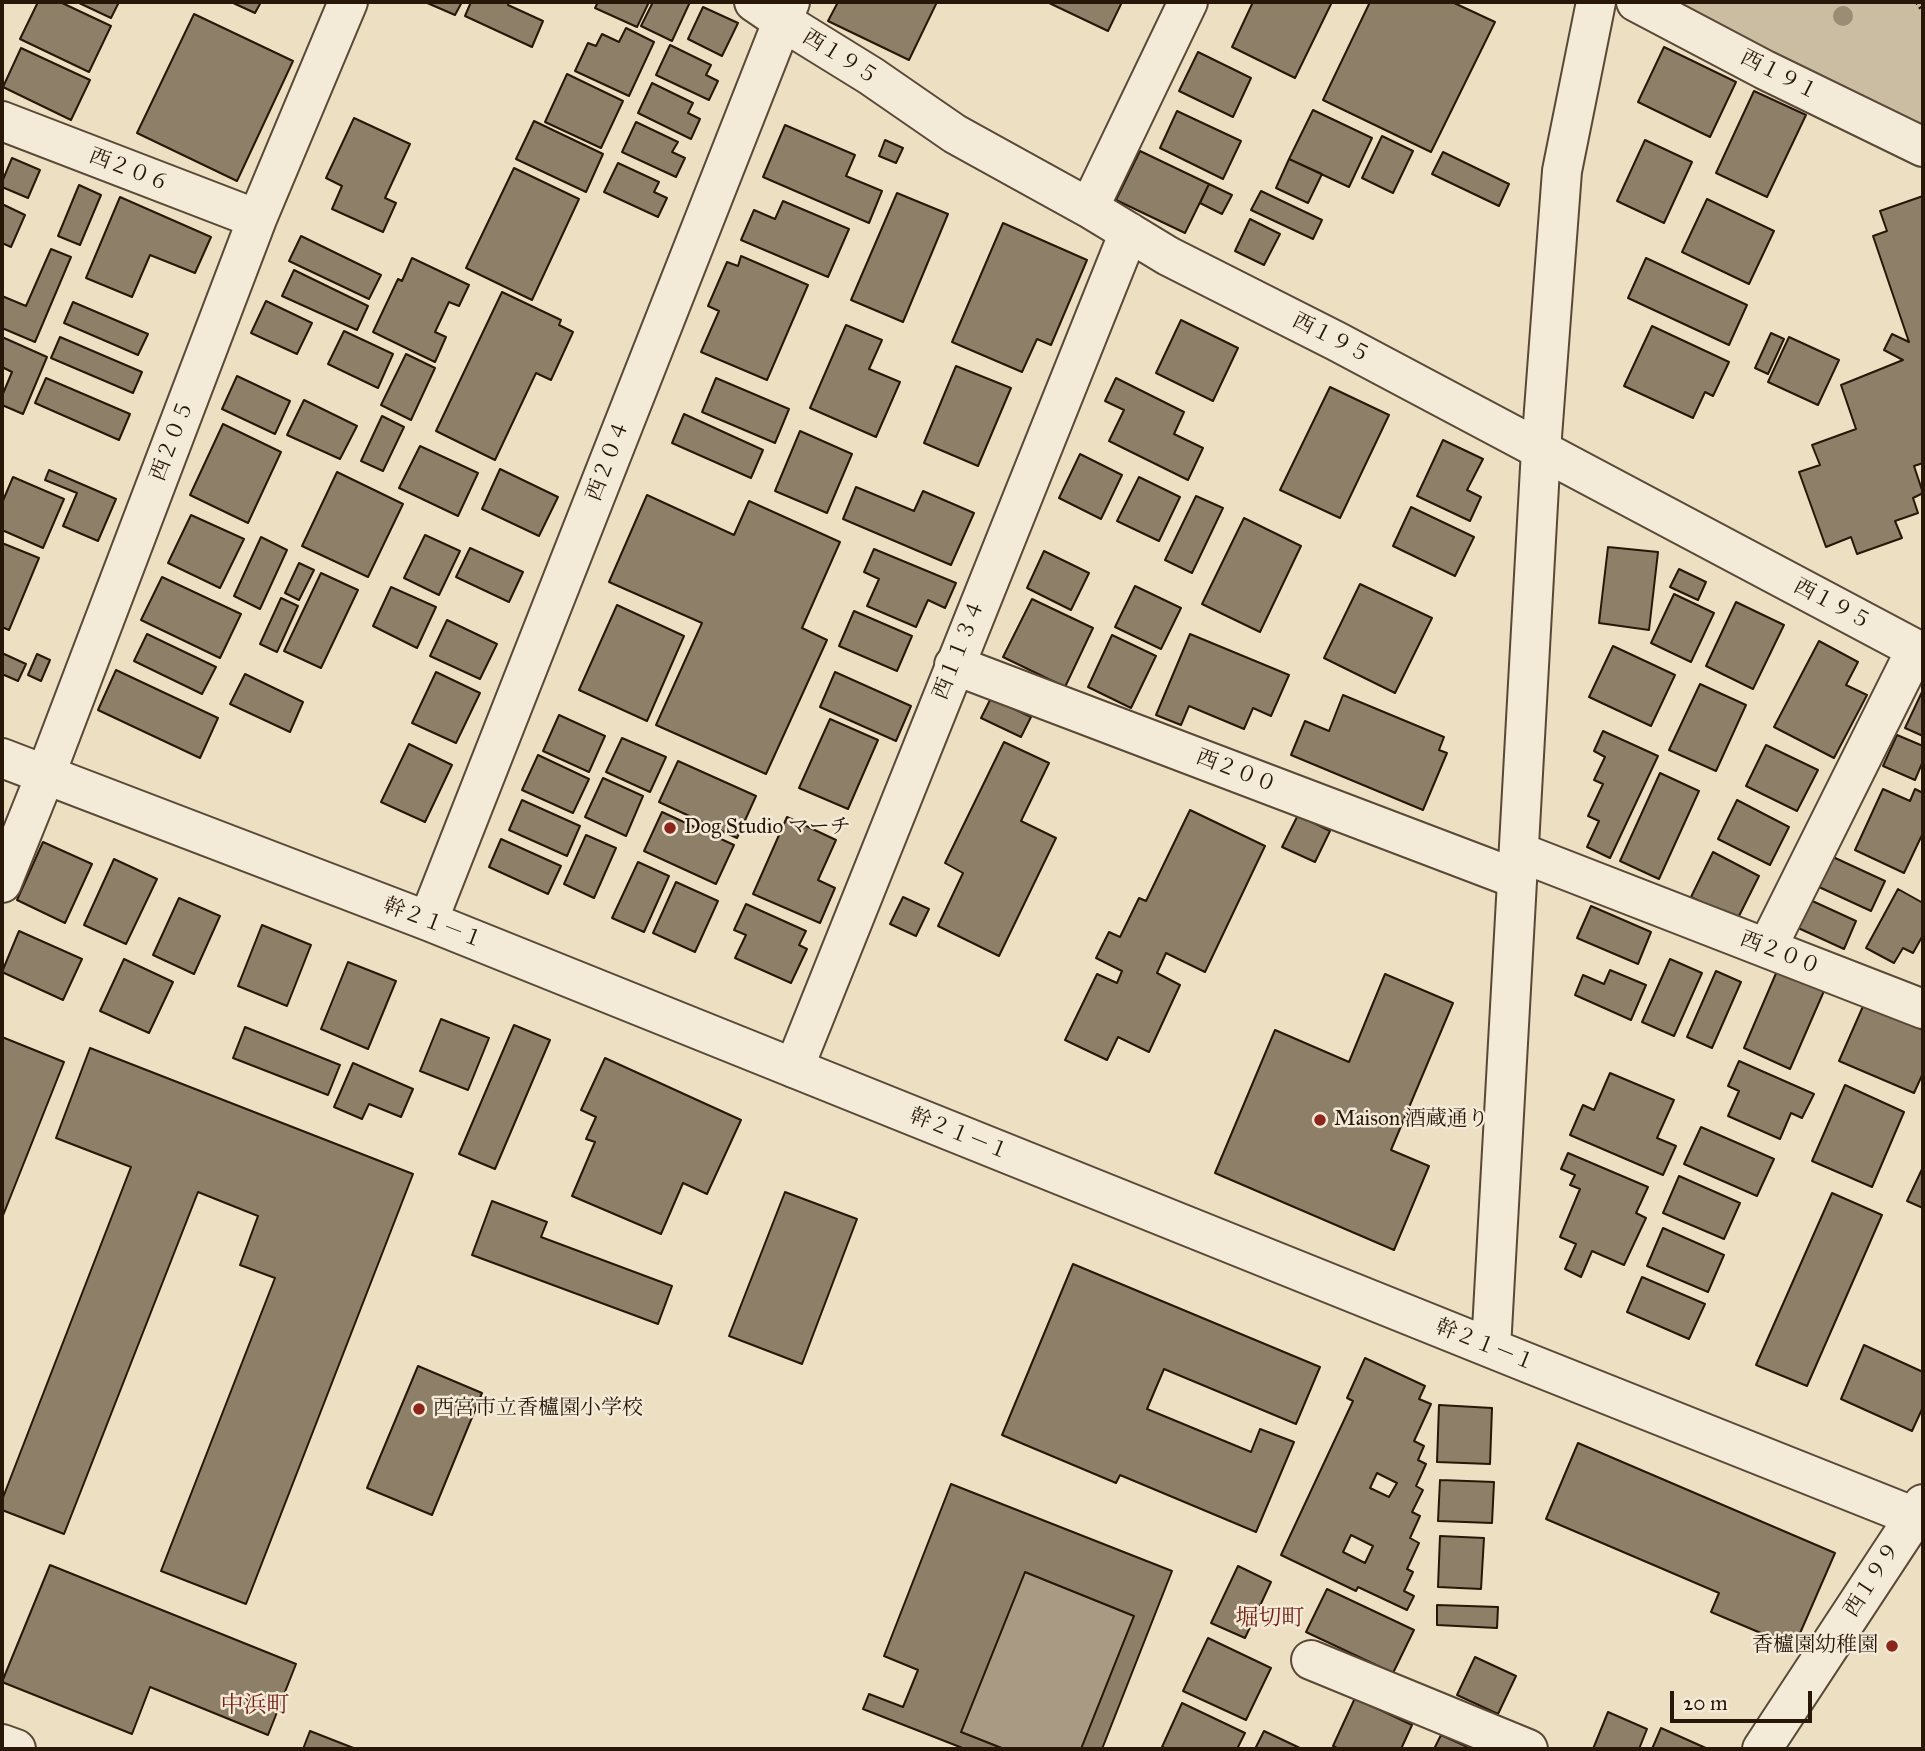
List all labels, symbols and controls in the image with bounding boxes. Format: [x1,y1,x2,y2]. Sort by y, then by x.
street label: 西１９５ [798,25,882,91]
street label: 西１９１ [1736,46,1822,106]
street label: 西２０６ [85,144,173,198]
street label: 西１９５ [1288,309,1374,369]
street label: 西２０５ [146,397,200,485]
street label: 西２０４ [582,417,636,505]
street label: 西１９５ [1789,574,1875,636]
street label: 西１１３４ [929,597,991,703]
street label: 西２００ [1192,745,1280,799]
place label: Dog Studio マーチ [684,815,851,841]
marker: Dog Studio マーチ [662,820,678,836]
street label: 幹２１－１ [379,893,487,955]
street label: 西２００ [1736,927,1824,981]
street label: 幹２１－１ [906,1104,1012,1166]
place label: Maison 酒蔵通り [1334,1107,1489,1133]
marker: Maison 酒蔵通り [1312,1112,1328,1128]
street label: 幹２１－１ [1432,1315,1538,1377]
place label: 西宮市立香櫨園小学校 [433,1396,643,1422]
marker: 西宮市立香櫨園小学校 [411,1401,427,1417]
street label: 西１９９ [1840,1538,1906,1622]
district label: 堀切町 [1236,1605,1304,1633]
place label: 香櫨園幼稚園 [1752,1633,1878,1659]
marker: 香櫨園幼稚園 [1884,1638,1900,1654]
scale bar [1673,1678,1815,1722]
text: 20 m [1683,1690,1728,1716]
district label: 中浜町 [221,1692,289,1720]

